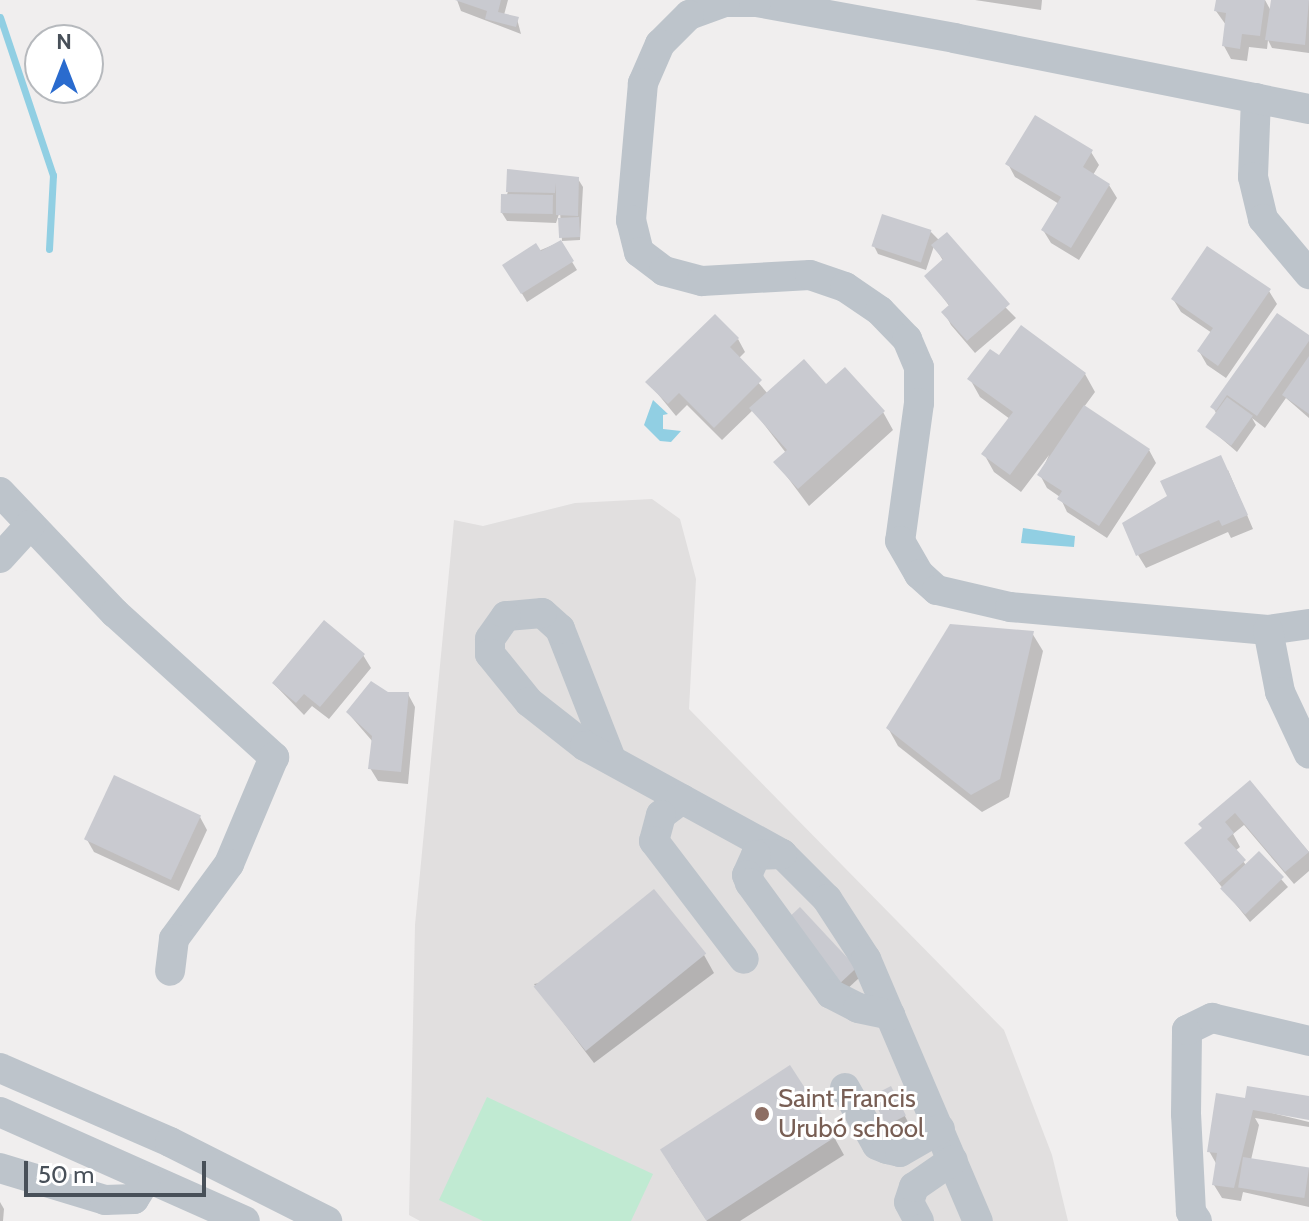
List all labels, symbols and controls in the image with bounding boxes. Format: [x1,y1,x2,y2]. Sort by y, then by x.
north arrow [24,24,104,104]
text: N [56,28,72,55]
place label: Saint Francis Urubó school [778,1083,924,1144]
marker: Saint Francis Urubó school [753,1105,771,1123]
scale bar [28,1145,210,1195]
text: 50 m [38,1160,94,1189]

